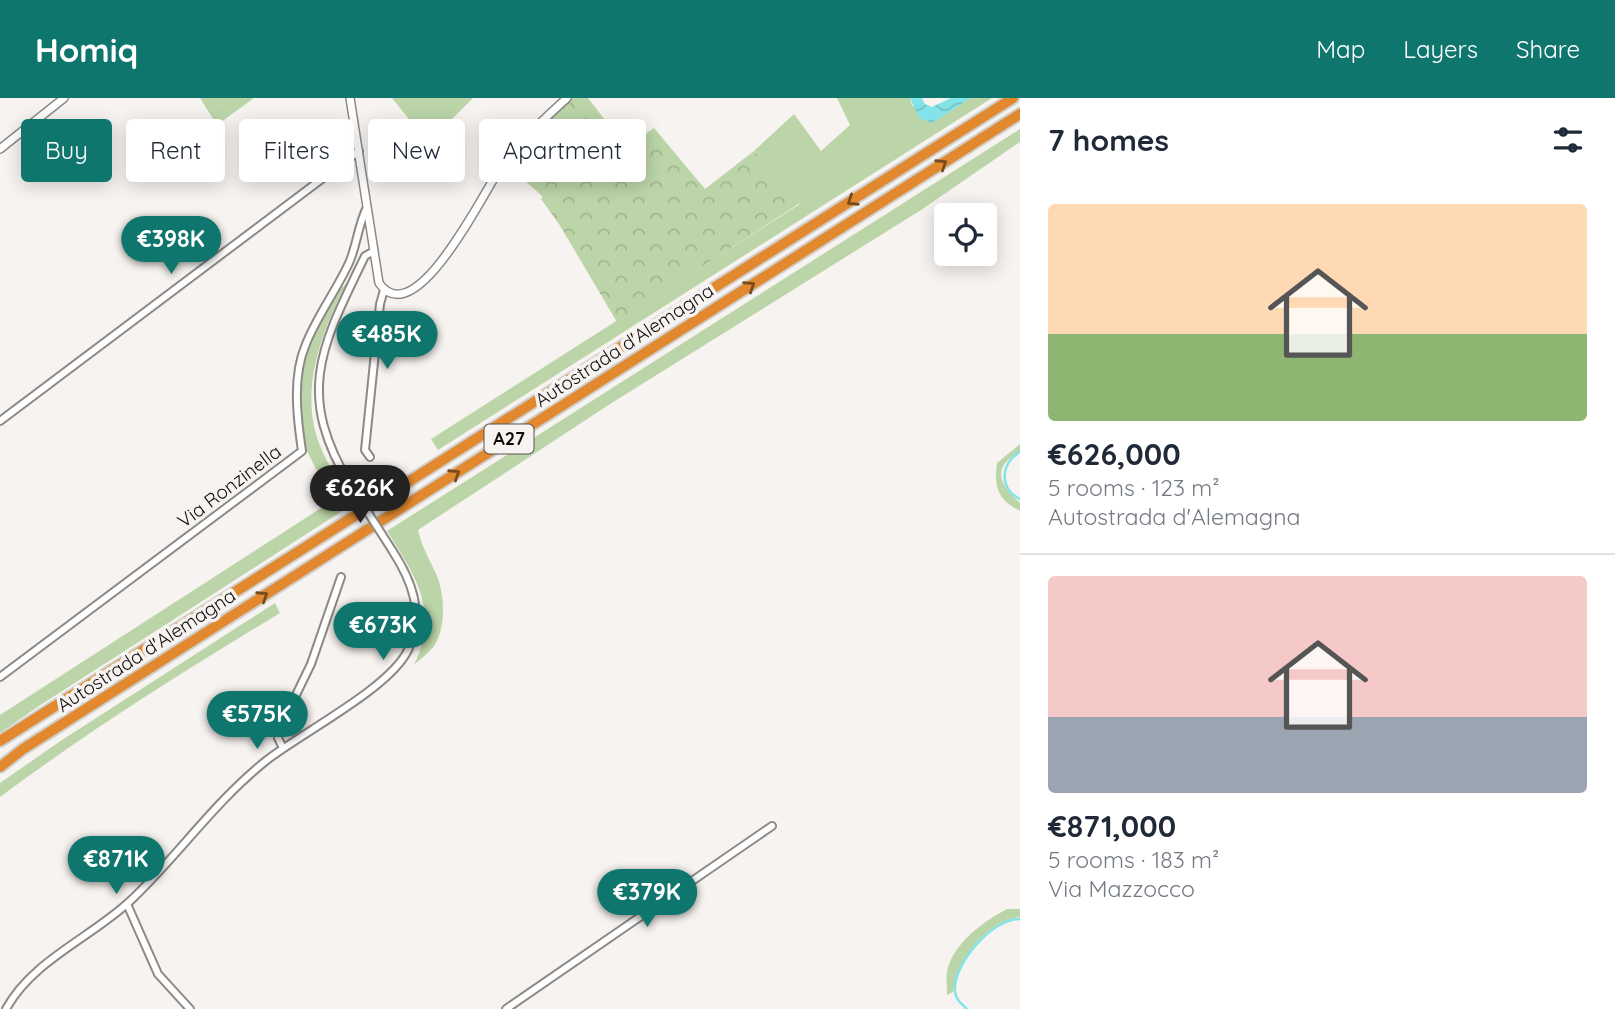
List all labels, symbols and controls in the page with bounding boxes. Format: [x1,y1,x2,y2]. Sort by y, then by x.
text: Homiq [35,29,138,70]
text: Map [1316,34,1365,64]
text: Layers [1403,34,1478,64]
text: Share [1516,34,1580,64]
chip: Buy [21,119,112,182]
chip: Rent [126,119,225,182]
chip: Filters [239,119,354,182]
chip: New [368,119,465,182]
chip: Apartment [479,119,646,182]
text: 7 homes [1048,121,1169,159]
icon: filters [1549,121,1587,159]
one-way arrow [934,159,947,172]
one-way arrow [846,192,859,205]
map controls [934,203,997,266]
button: locate [934,203,997,266]
pin: €398K [122,216,220,276]
text: €398K [137,224,205,253]
icon: home [1255,250,1381,376]
street label: Autostrada d'Alemagna [530,278,718,412]
one-way arrow [742,281,755,294]
pin: €485K [338,312,436,371]
text: €485K [353,319,421,348]
road number: A27 [484,424,534,454]
text: €626,000 [1048,435,1181,473]
street label: Via Ronzinella [172,439,286,533]
pin: €626K [311,466,409,525]
one-way arrow [447,469,460,482]
text: €626K [326,473,394,502]
text: 5 rooms · 123 m² [1048,473,1220,502]
text: Autostrada d'Alemagna [1048,502,1300,531]
street label: Autostrada d'Alemagna [52,583,240,717]
one-way arrow [255,592,268,605]
pin: €673K [334,602,432,662]
text: €673K [349,610,417,639]
icon: home [1255,622,1381,748]
pin: €575K [208,692,306,751]
text: €575K [223,699,291,728]
text: €871,000 [1048,807,1176,845]
pin: €871K [67,836,165,896]
text: €871K [84,844,148,873]
text: 5 rooms · 183 m² [1048,845,1219,874]
pin: €379K [598,870,696,929]
text: Via Mazzocco [1048,874,1195,903]
text: €379K [613,877,681,906]

